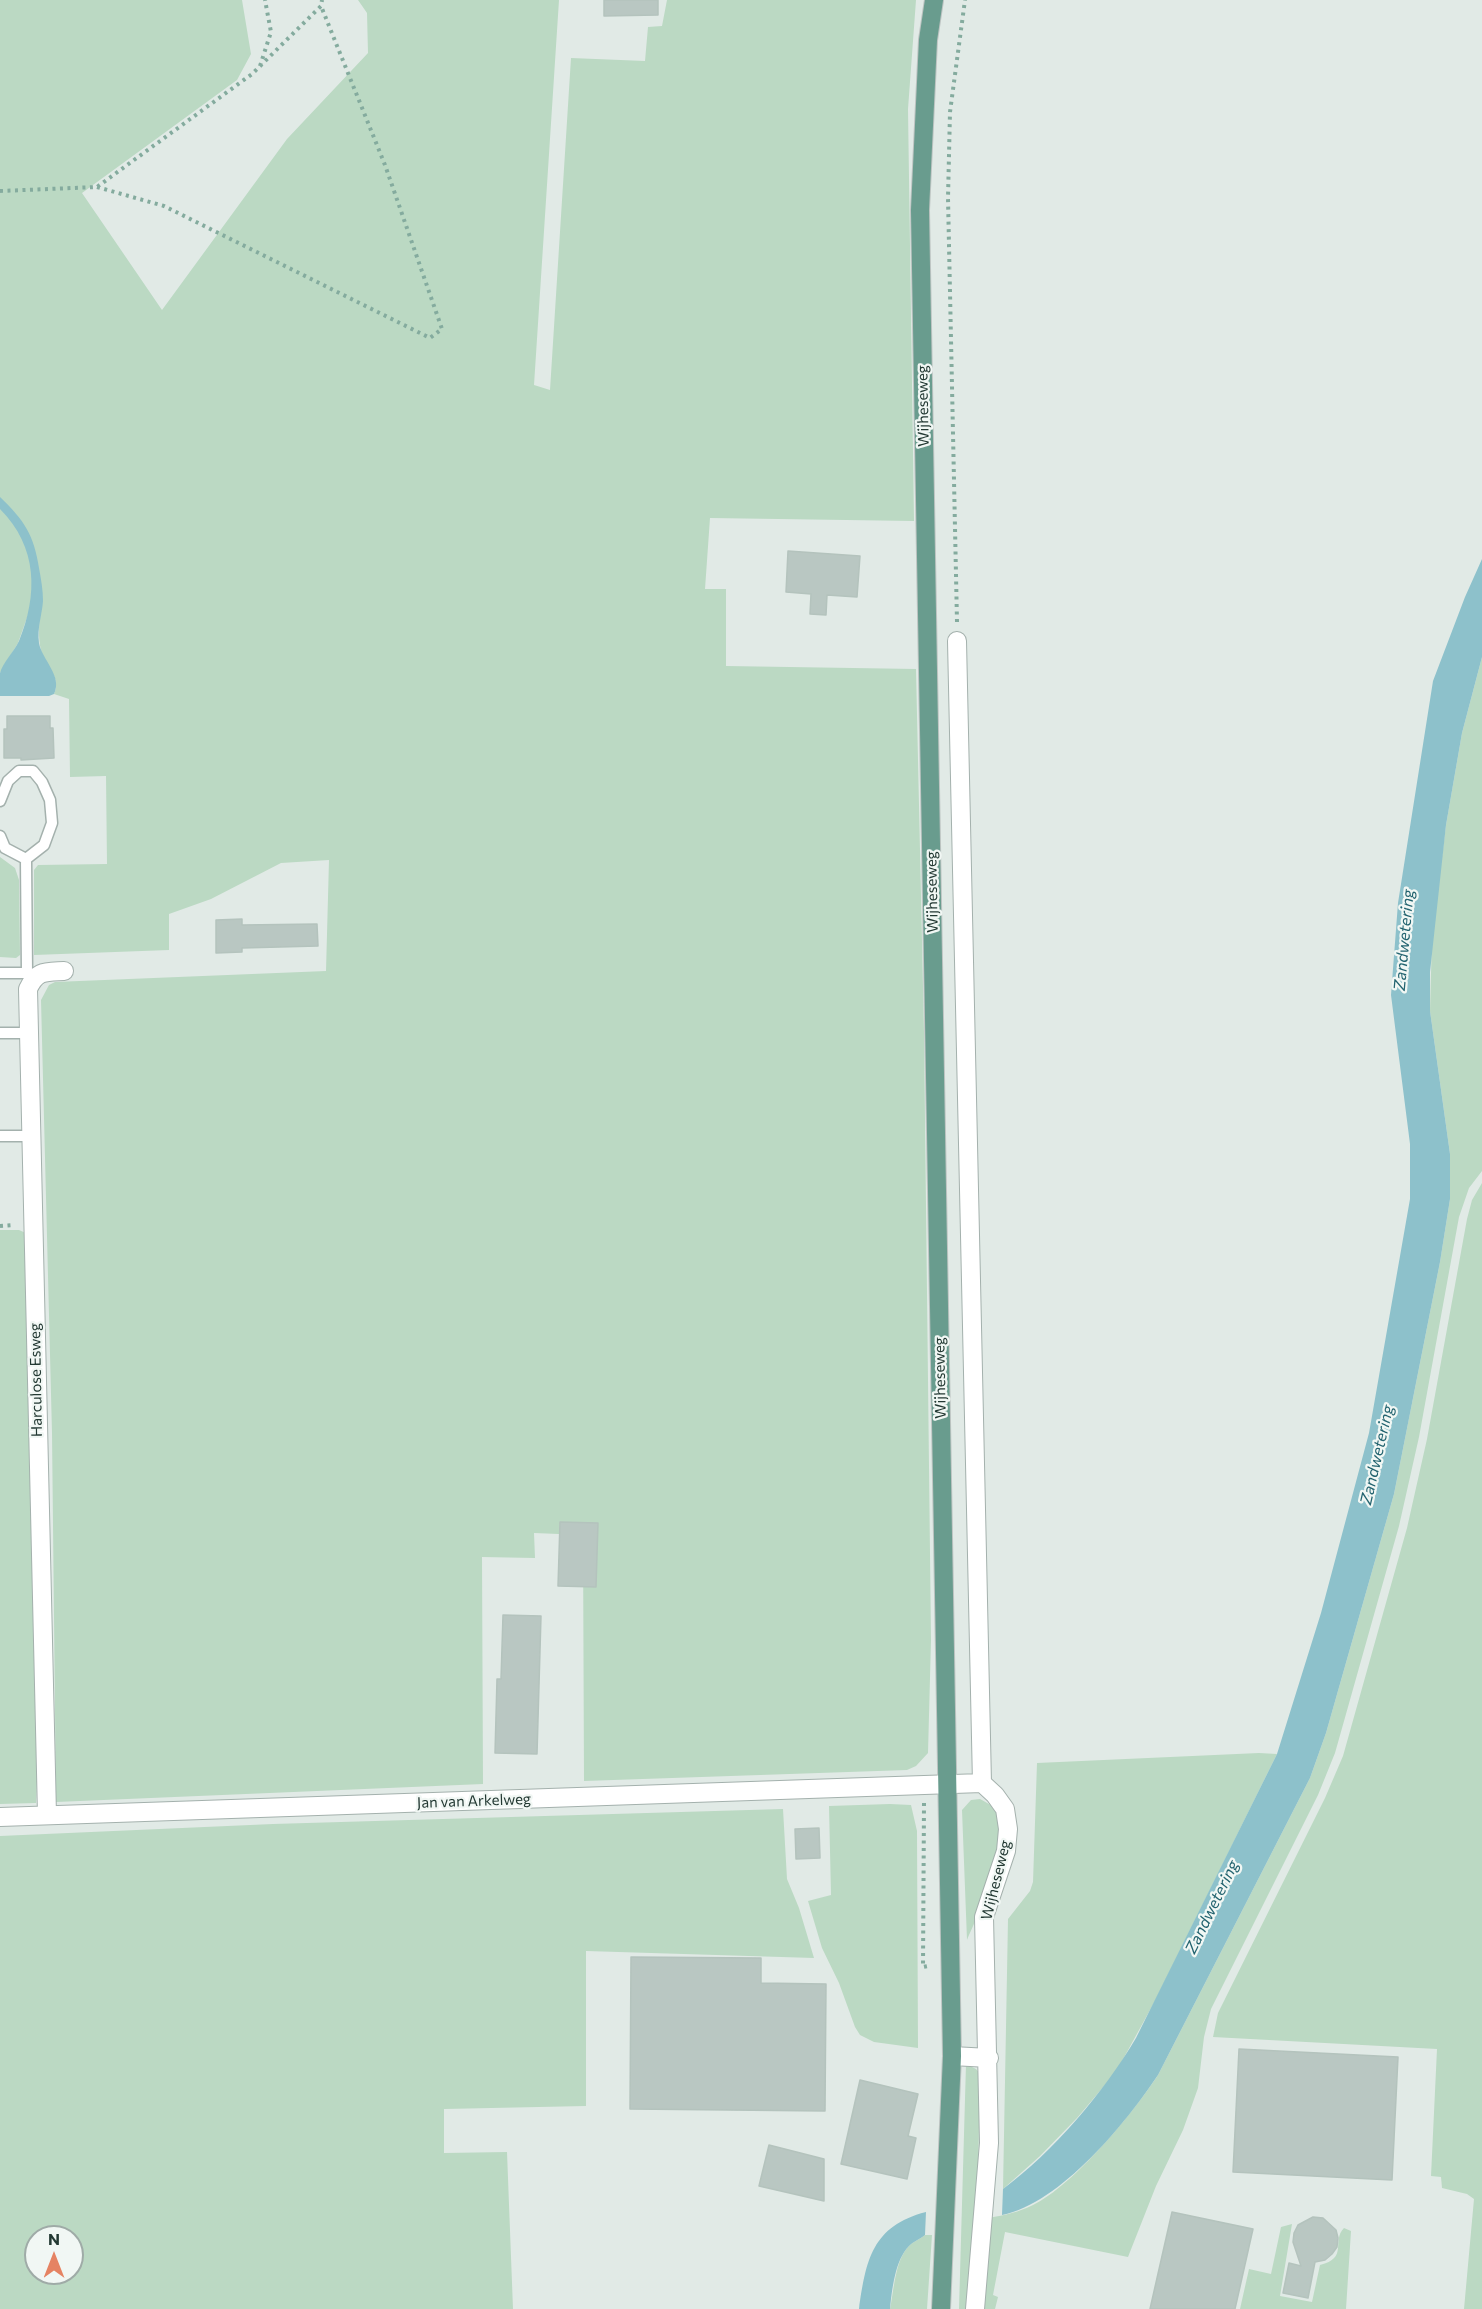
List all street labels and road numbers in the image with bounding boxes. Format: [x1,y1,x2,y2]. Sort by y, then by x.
street label: Wijheseweg [913,365,933,447]
street label: Wijheseweg [922,851,942,933]
street label: Harculose Esweg [26,1323,46,1437]
street label: Wijheseweg [930,1337,950,1419]
street label: Jan van Arkelweg [417,1790,531,1812]
street label: Wijheseweg [977,1838,1015,1922]

